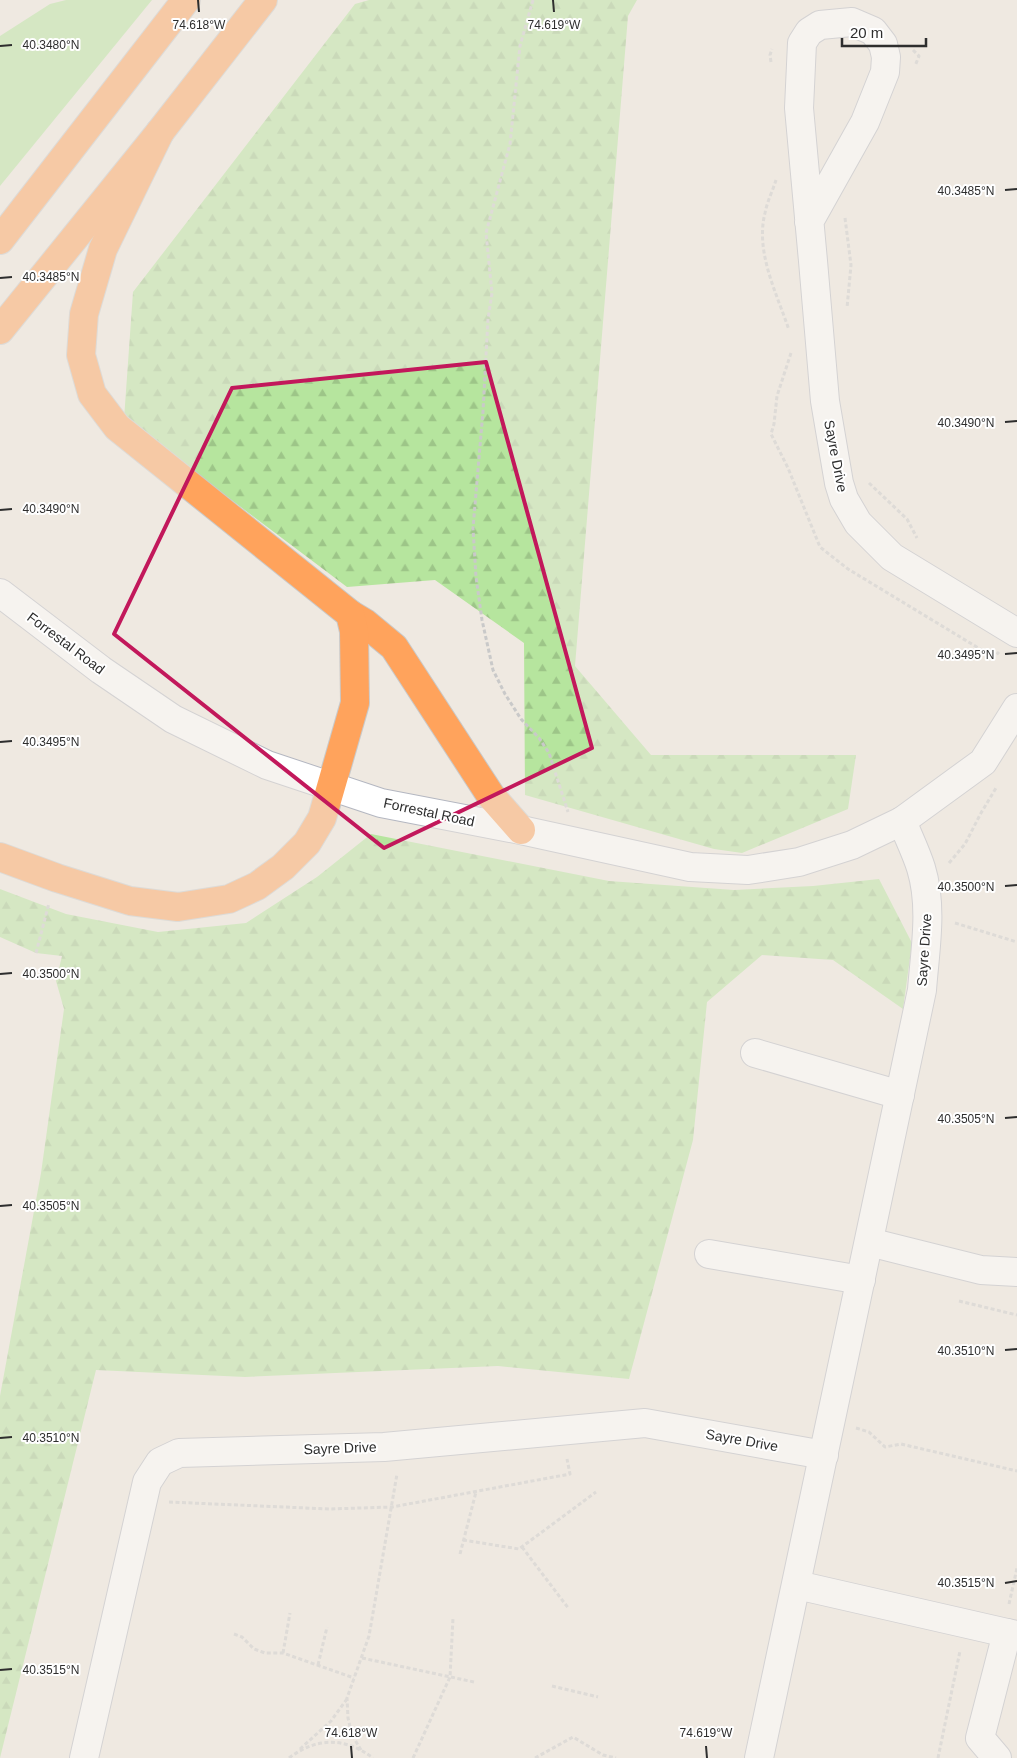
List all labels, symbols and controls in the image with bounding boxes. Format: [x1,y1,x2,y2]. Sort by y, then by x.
scale bar [842,15,926,47]
text: 74.618°W [173,18,226,32]
text: 74.619°W [528,18,581,32]
text: 20 m [850,24,883,41]
text: 40.3480°N [23,38,79,52]
text: 40.3485°N [938,184,994,198]
text: 40.3485°N [23,270,79,284]
text: 40.3490°N [938,416,994,430]
street label: Sayre Drive [821,419,851,494]
text: 40.3490°N [23,502,79,516]
street label: Forrestal Road [24,609,108,677]
text: 40.3495°N [938,648,994,662]
text: 40.3495°N [23,735,79,749]
street label: Forrestal Road [382,795,476,829]
text: 40.3500°N [938,880,994,894]
street label: Sayre Drive [913,913,935,987]
text: 40.3500°N [23,967,79,981]
text: 40.3505°N [938,1112,994,1126]
text: 40.3505°N [23,1199,79,1213]
text: 40.3510°N [938,1344,994,1358]
street label: Sayre Drive [705,1426,780,1454]
text: 40.3510°N [23,1431,79,1445]
street label: Sayre Drive [303,1439,377,1457]
text: 40.3515°N [938,1576,994,1590]
text: 40.3515°N [23,1663,79,1677]
text: 74.618°W [325,1726,378,1740]
text: 74.619°W [680,1726,733,1740]

